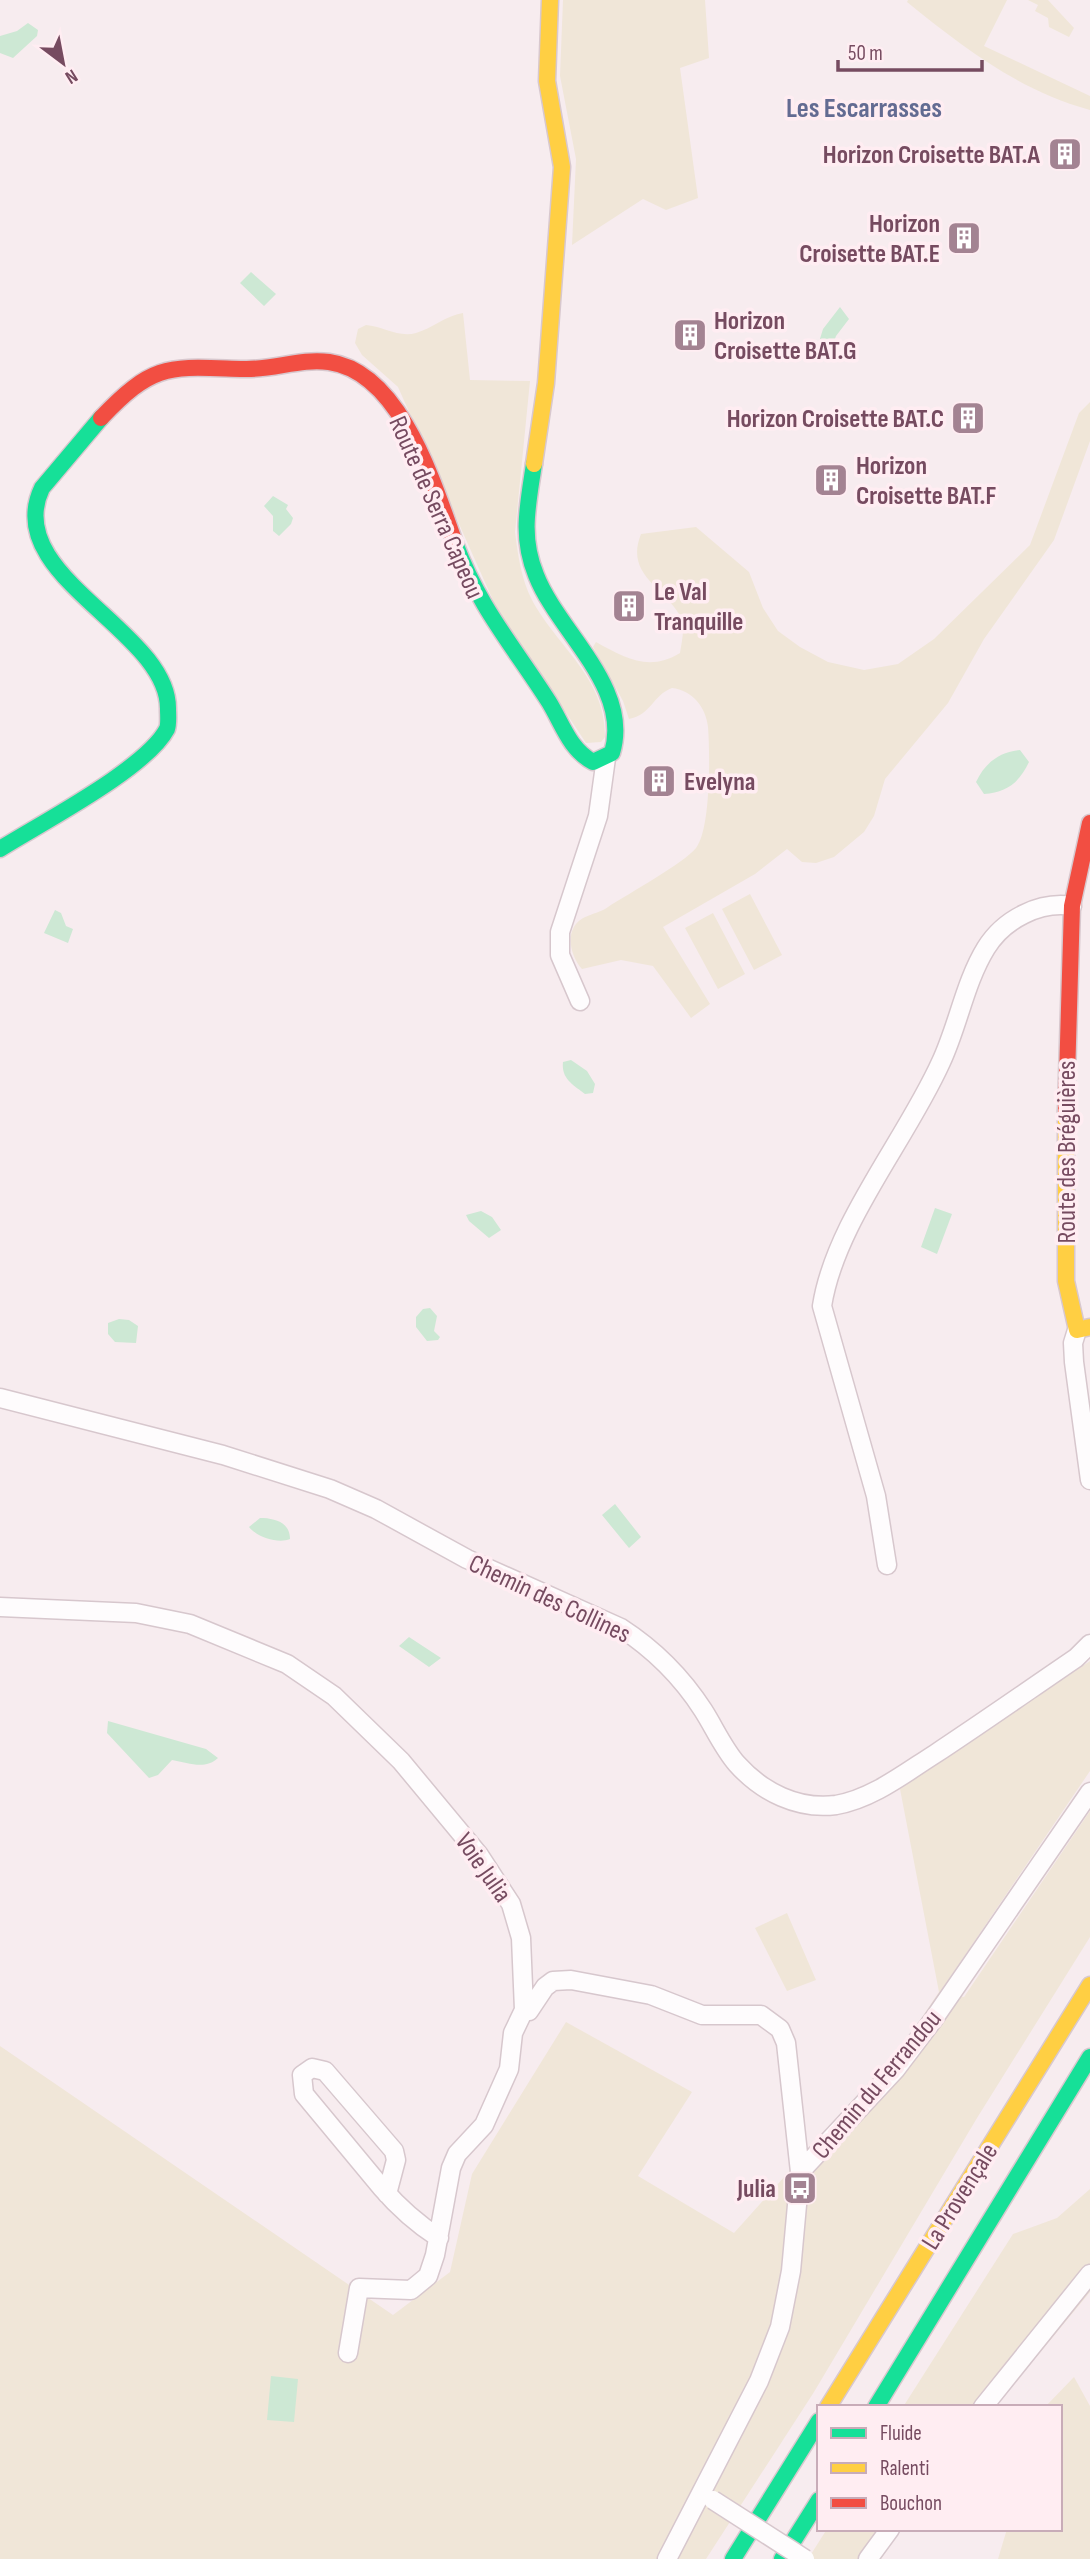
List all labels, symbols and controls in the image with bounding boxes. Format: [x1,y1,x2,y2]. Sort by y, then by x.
north arrow [28,28,98,98]
scale bar [838,28,982,72]
text: 50 m [848,41,883,66]
text: N [61,64,82,89]
district label: Les Escarrasses [786,92,942,125]
building icon: Horizon Croisette BAT.A [1046,135,1084,173]
place label: Horizon Croisette BAT.A [823,140,1041,171]
place label: Horizon Croisette BAT.E [799,209,940,270]
building icon: Horizon Croisette BAT.E [945,219,983,257]
place label: Horizon Croisette BAT.G [714,306,857,367]
building icon: Horizon Croisette BAT.G [671,316,709,354]
building icon: Horizon Croisette BAT.C [949,399,987,437]
place label: Horizon Croisette BAT.C [727,404,944,435]
street label: Route de Serra Capeou [382,412,490,604]
place label: Horizon Croisette BAT.F [856,451,996,512]
building icon: Horizon Croisette BAT.F [812,461,850,499]
place label: Le Val Tranquille [654,577,743,638]
building icon: Le Val Tranquille [610,587,648,625]
building icon: Evelyna [640,762,678,800]
place label: Evelyna [684,767,755,798]
street label: Route des Bréguières [1052,1061,1083,1243]
street label: Chemin des Collines [464,1548,635,1650]
street label: Voie Julia [448,1827,518,1909]
street label: Chemin du Ferrandou [806,2004,948,2166]
street label: La Provençale [916,2138,1005,2256]
bus stop icon: Julia [781,2169,819,2207]
place label: Julia [736,2174,776,2205]
legend [817,2405,1062,2531]
text: Fluide [880,2421,922,2446]
text: Ralenti [880,2456,929,2481]
text: Bouchon [880,2491,942,2516]

